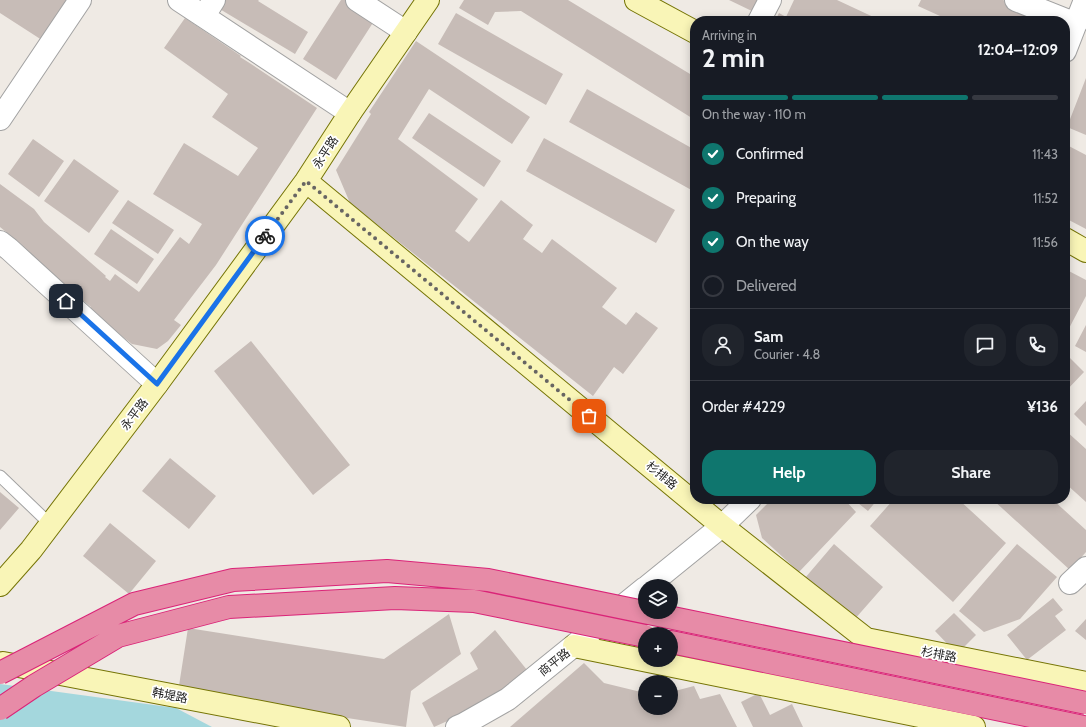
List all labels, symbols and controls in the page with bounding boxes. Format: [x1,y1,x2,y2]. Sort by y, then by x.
text: Arriving in [702,27,757,43]
text: 12:04–12:09 [977,41,1058,59]
text: 2 min [702,42,765,74]
text: On the way · 110 m [702,106,806,122]
street label: 永平路 [309,133,341,171]
icon: check [702,143,724,165]
text: Confirmed [736,145,804,163]
text: 11:43 [1032,146,1058,162]
icon: check [702,187,724,209]
text: Preparing [736,189,796,207]
text: 11:52 [1033,190,1058,206]
courier [245,216,285,256]
icon: bike [254,225,276,247]
icon: check [702,231,724,253]
text: On the way [736,233,809,251]
text: 11:56 [1032,234,1058,250]
text: Delivered [736,277,797,295]
pin [49,284,83,318]
icon: home [55,290,77,312]
button: person [702,324,744,366]
button: chat [964,324,1006,366]
button: phone [1016,324,1058,366]
text: Sam [754,328,783,346]
text: Courier · 4.8 [754,346,820,362]
street label: 永平路 [117,395,151,433]
text: Order #4229 [702,398,786,416]
text: ¥136 [1027,398,1058,416]
pin [572,399,606,433]
icon: bag [578,405,600,427]
button: Help [702,450,876,496]
button: Share [884,450,1058,496]
street label: 杉排路 [643,458,681,492]
map controls [638,579,678,715]
button: layers [638,579,678,619]
button: + [638,627,678,667]
street label: 杉排路 [920,643,958,665]
street label: 商平路 [535,645,573,679]
button: − [638,675,678,715]
street label: 韩堤路 [151,684,189,706]

